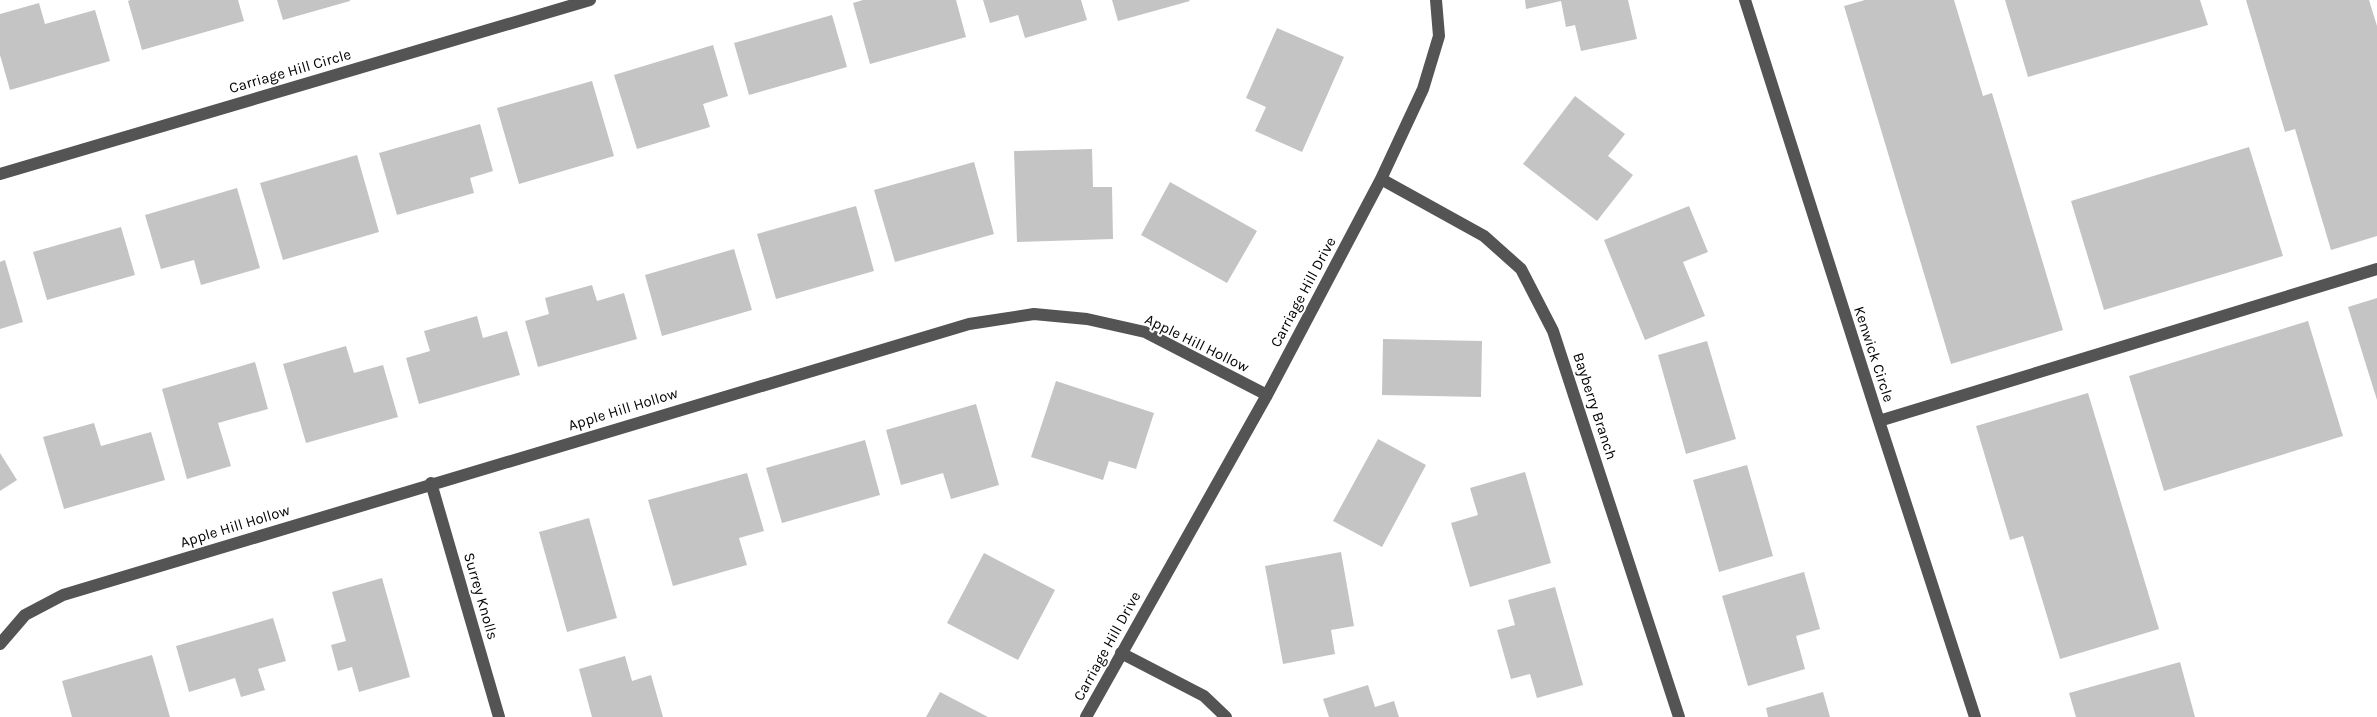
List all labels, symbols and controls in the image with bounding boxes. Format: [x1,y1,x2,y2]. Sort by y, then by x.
street label: Carriage Hill Circle [227,45,353,97]
street label: Carriage Hill Drive [1266,234,1340,350]
street label: Kenwick Circle [1850,304,1898,404]
street label: Apple Hill Hollow [1142,310,1252,376]
street label: Bayberry Branch [1569,350,1621,462]
street label: Apple Hill Hollow [566,384,680,434]
street label: Apple Hill Hollow [178,501,292,551]
street label: Surrey Knolls [460,550,502,642]
street label: Carriage Hill Drive [1069,588,1145,704]

